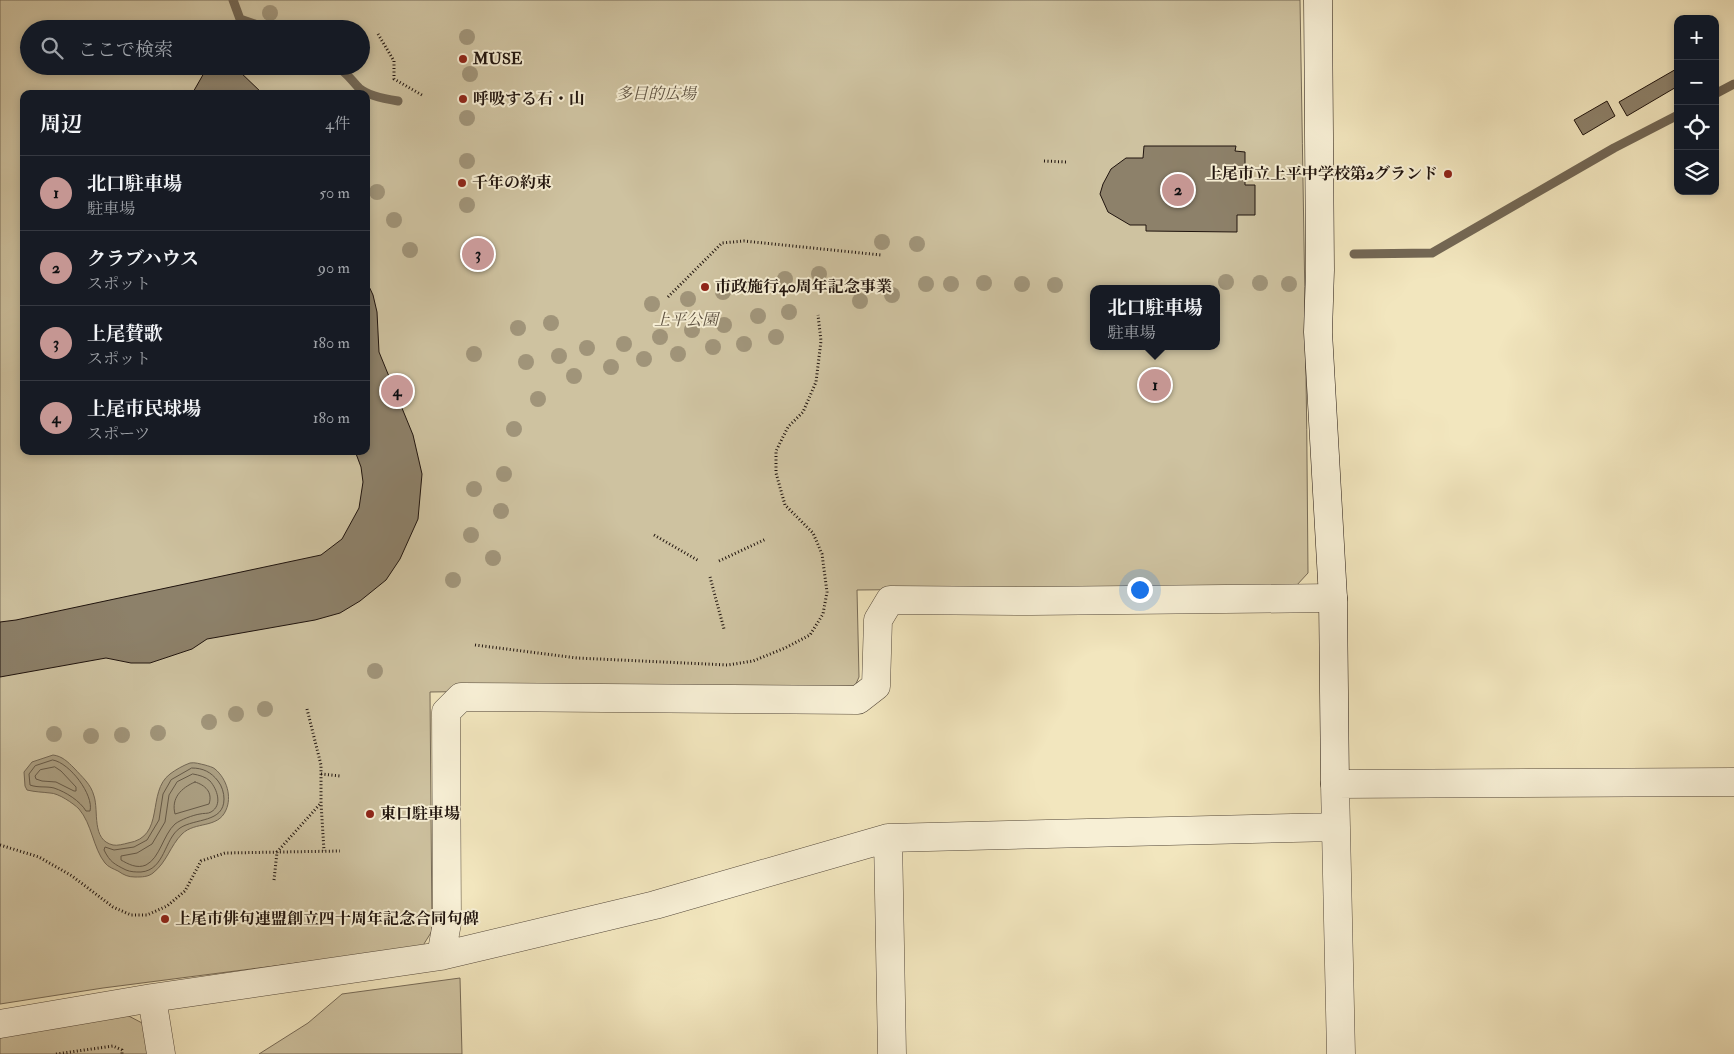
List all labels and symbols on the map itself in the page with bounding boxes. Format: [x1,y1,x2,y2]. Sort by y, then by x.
place label: MUSE [472,49,523,69]
marker: MUSE [457,53,469,65]
park label: 多目的広場 [616,84,698,104]
place label: 呼吸する石・山 [473,89,585,109]
marker: 呼吸する石・山 [457,93,469,105]
place label: 上尾市立上平中学校第2グランド [1206,164,1438,184]
marker: 上尾市立上平中学校第2グランド [1442,168,1454,180]
pin: 2 [1162,171,1194,209]
place label: 千年の約束 [472,173,552,193]
marker: 千年の約束 [456,177,468,189]
pin: 3 [462,235,494,273]
place label: 市政施行40周年記念事業 [715,277,892,297]
marker: 市政施行40周年記念事業 [699,281,711,293]
park label: 上平公園 [654,310,721,330]
pin: 1 [1139,366,1171,404]
pin: 4 [381,372,413,410]
your location [1127,577,1153,603]
place label: 東口駐車場 [380,804,460,824]
marker: 東口駐車場 [364,808,376,820]
place label: 上尾市俳句連盟創立四十周年記念合同句碑 [175,909,479,929]
marker: 上尾市俳句連盟創立四十周年記念合同句碑 [159,913,171,925]

